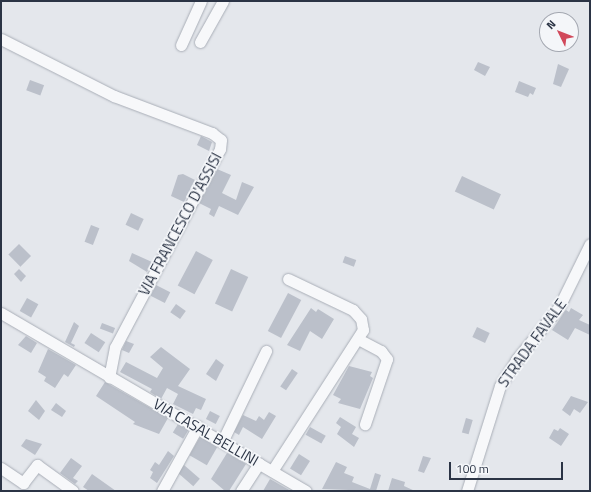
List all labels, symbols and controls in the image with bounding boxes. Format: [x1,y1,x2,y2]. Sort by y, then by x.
north arrow [539,12,579,52]
text: N [543,16,559,33]
street label: VIA FRANCESCO D'ASSISI [135,149,225,299]
street label: STRADA FAVALE [494,295,570,391]
street label: VIA CASAL BELLINI [150,395,262,469]
scale bar [451,454,565,480]
text: 100 m [456,459,489,478]

